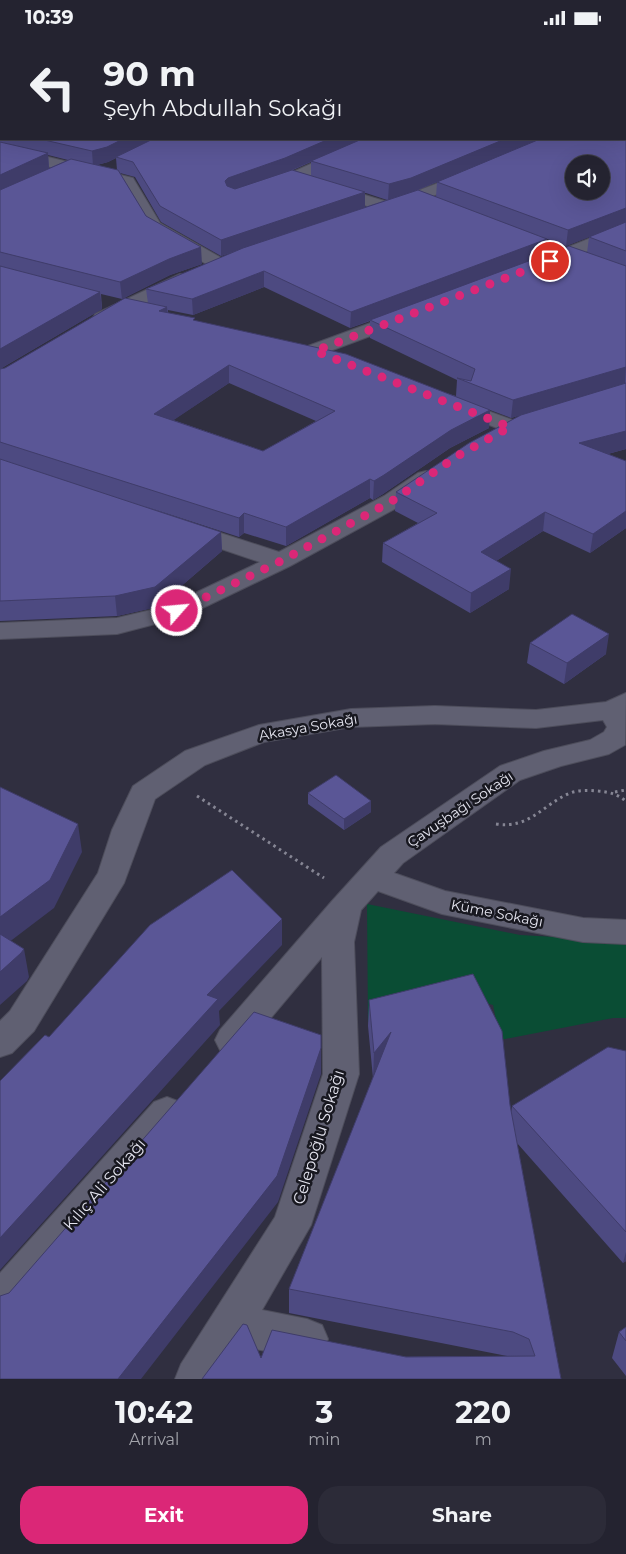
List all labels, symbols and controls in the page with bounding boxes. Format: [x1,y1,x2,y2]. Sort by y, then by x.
text: 10:39 [25,6,74,29]
text: 90 m [103,52,196,95]
icon: left [20,55,85,120]
text: Şeyh Abdullah Sokağı [103,95,342,122]
map controls [565,155,610,200]
button: sound [565,155,610,200]
pin [529,240,571,282]
icon: arrive [536,247,564,275]
position arrow [150,584,202,636]
street label: Akasya Sokağı [257,709,359,745]
street label: Çavuşbağı Sokağı [404,767,516,851]
street label: Küme Sokağı [449,895,545,931]
street label: Celepoğlu Sokağı [289,1068,348,1207]
street label: Kılıç Ali Sokağı [59,1134,149,1234]
text: 10:42 [115,1394,193,1431]
text: 3 [315,1394,333,1431]
text: 220 [455,1394,511,1431]
text: Arrival [129,1430,179,1449]
text: min [308,1430,340,1449]
text: m [475,1430,492,1449]
button: Exit [20,1486,308,1544]
button: Share [318,1486,606,1544]

